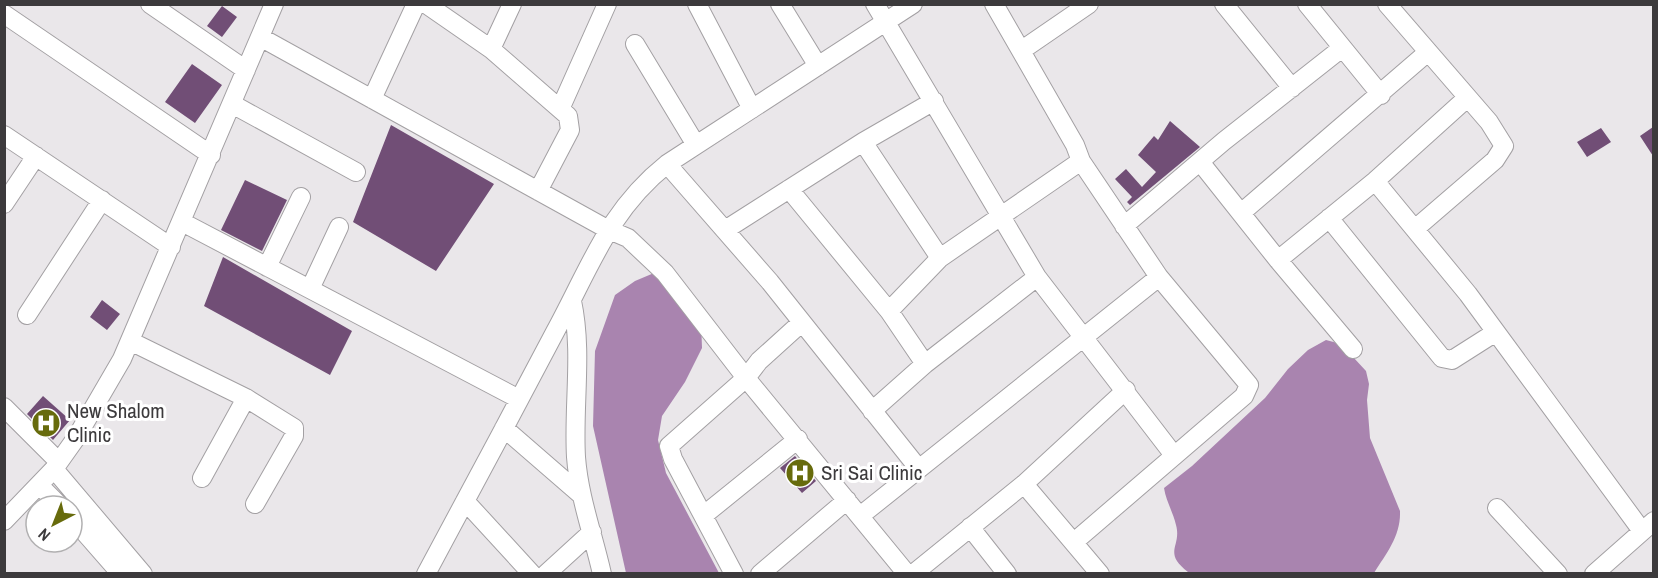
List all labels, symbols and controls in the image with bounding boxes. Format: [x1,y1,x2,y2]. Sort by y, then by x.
place label: New Shalom Clinic [67,396,165,449]
hospital icon: New Shalom Clinic [30,407,62,439]
hospital icon: Sri Sai Clinic [784,457,816,489]
place label: Sri Sai Clinic [821,458,922,487]
north arrow [24,494,84,554]
text: N [33,524,55,546]

